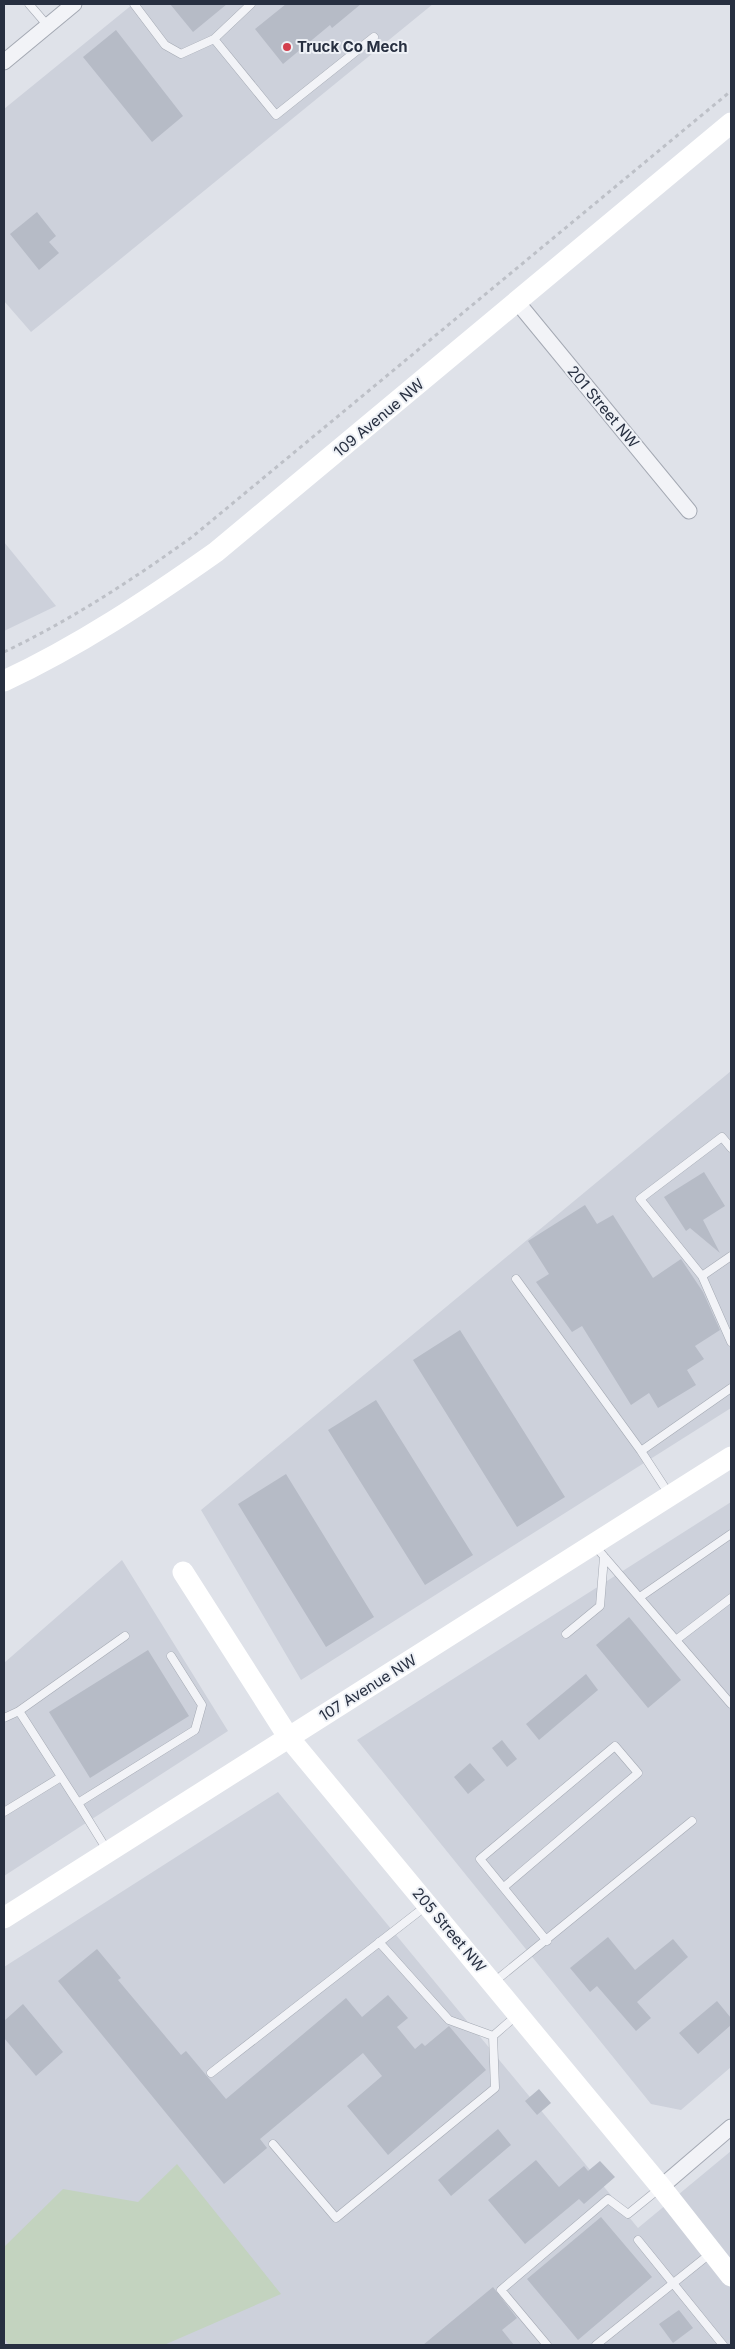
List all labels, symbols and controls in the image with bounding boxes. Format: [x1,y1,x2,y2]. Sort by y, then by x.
place label: Truck Co Mech [297,37,408,56]
marker: Truck Co Mech [281,41,293,53]
street label: 201 Street NW [563,362,643,452]
street label: 109 Avenue NW [330,374,428,461]
street label: 107 Avenue NW [316,1650,420,1725]
street label: 205 Street NW [408,1884,490,1976]

